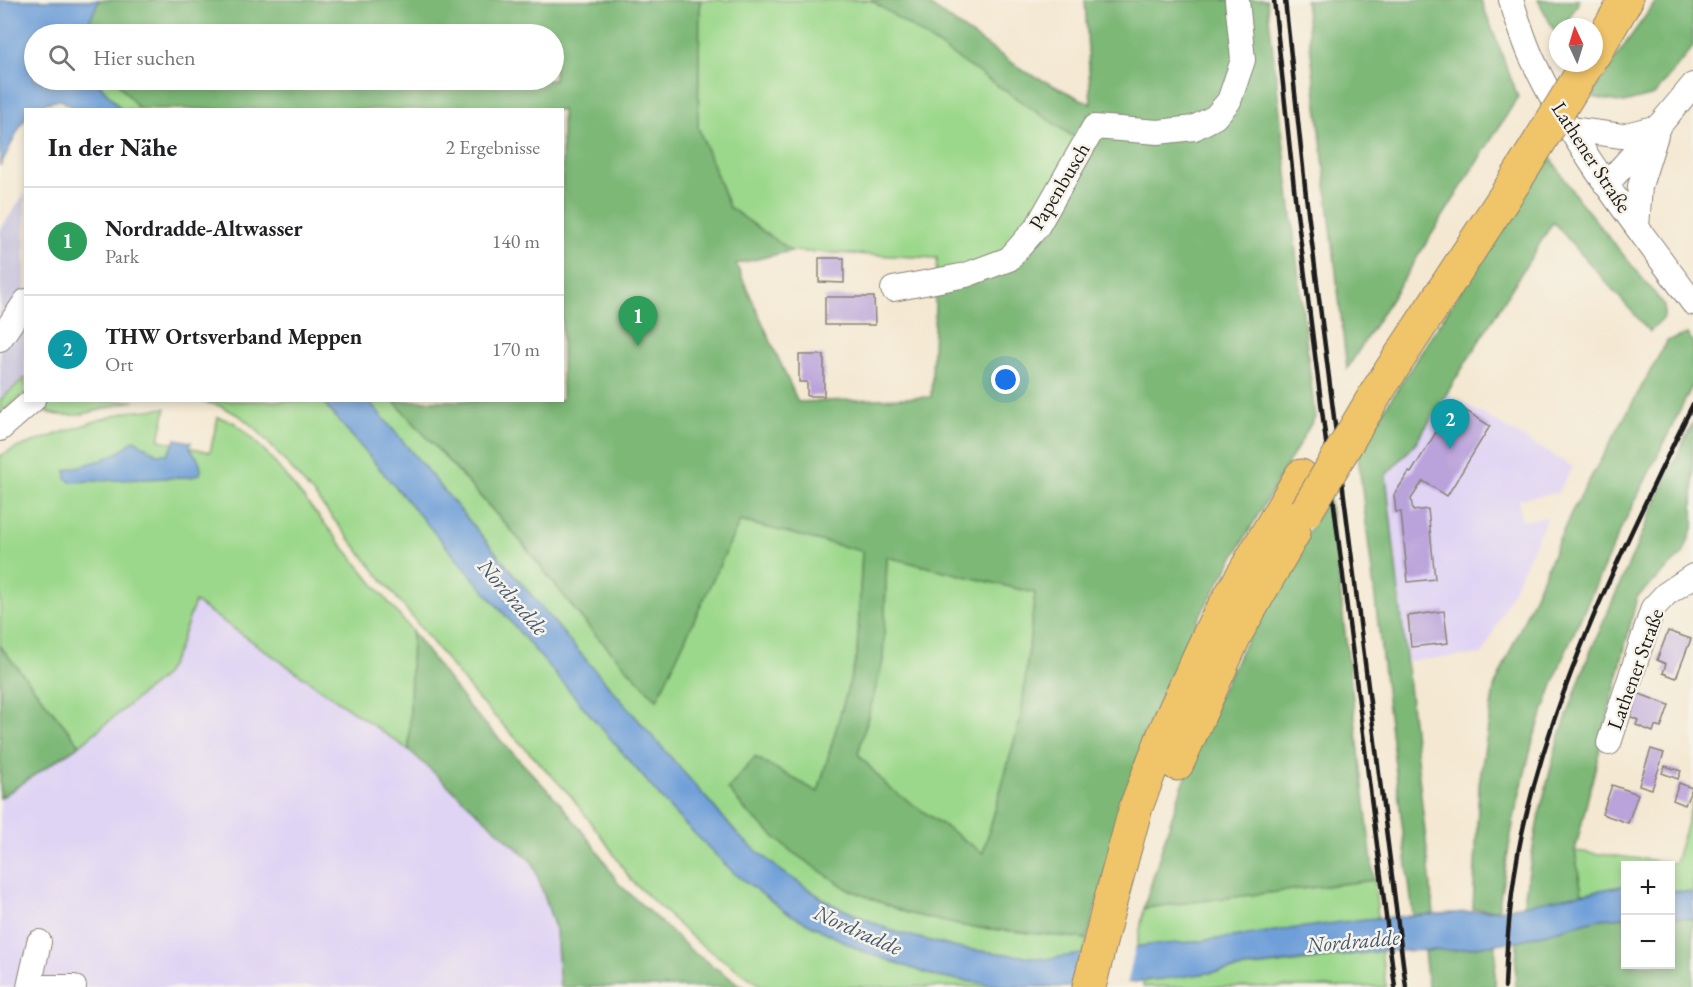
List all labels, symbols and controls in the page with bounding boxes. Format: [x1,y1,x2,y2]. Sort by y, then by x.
north arrow [1549,18,1603,72]
search box [24,24,564,90]
icon: search [45,41,78,74]
text: Hier suchen [93,43,196,72]
street label: Lathener Straße [1546,96,1638,218]
text: In der Nähe [48,130,177,164]
text: 2 Ergebnisse [445,134,540,160]
street label: Papenbusch [1022,137,1096,235]
text: Nordradde-Altwasser [105,214,303,243]
text: 1 [62,228,73,254]
text: 140 m [492,228,540,254]
text: Park [105,243,139,269]
pin: 1 [618,296,658,346]
text: THW Ortsverband Meppen [105,322,362,351]
text: 2 [62,336,73,362]
text: 170 m [492,336,540,362]
text: Ort [105,351,133,377]
your location [991,365,1020,394]
pin: 2 [1430,400,1470,449]
water label: Nordradde [471,551,555,642]
street label: Lathener Straße [1601,605,1669,733]
map controls [1621,861,1675,969]
button: + [1621,861,1675,915]
water label: Nordradde [808,897,907,962]
button: − [1621,915,1675,969]
water label: Nordradde [1304,922,1401,960]

